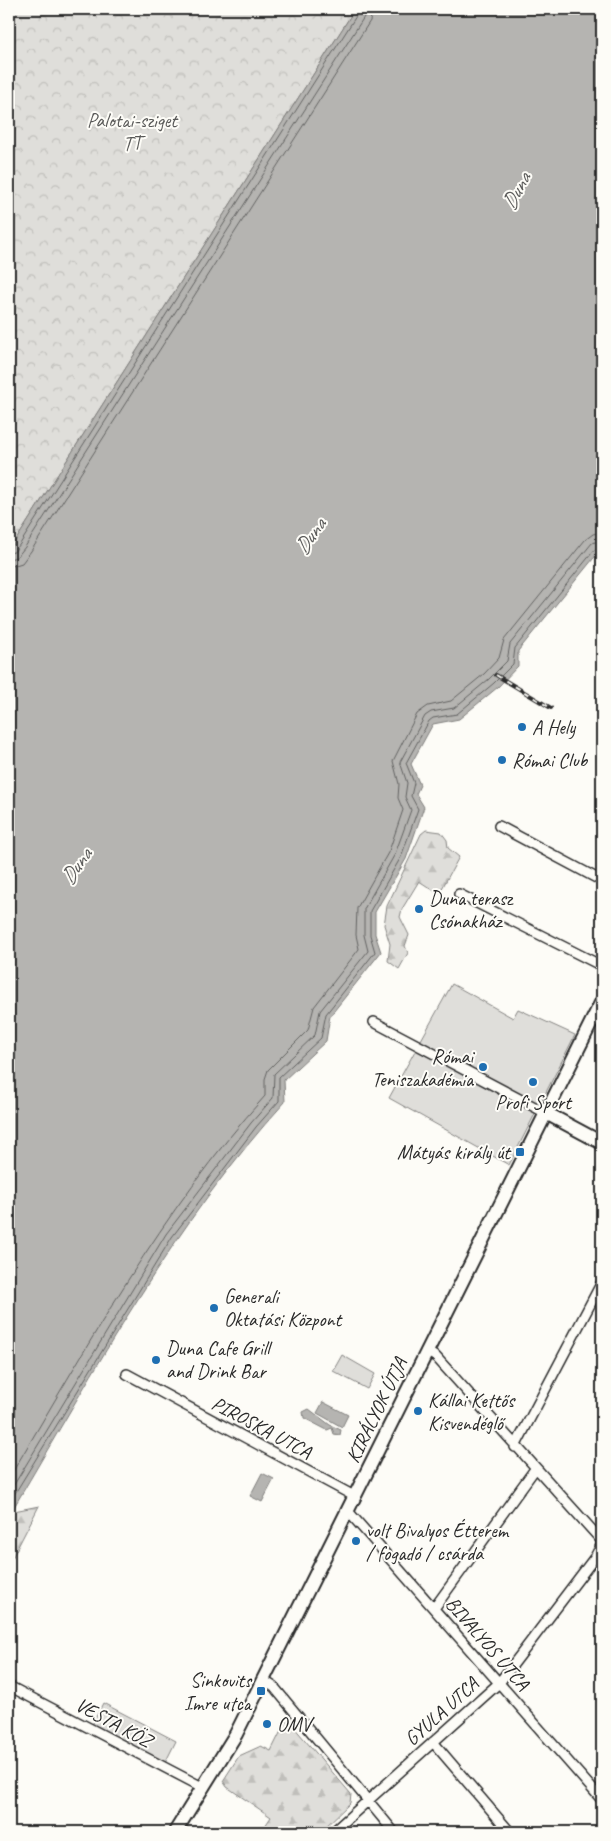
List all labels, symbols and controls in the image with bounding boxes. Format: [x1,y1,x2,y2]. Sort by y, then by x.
park label: Palotai-sziget TT [87,108,179,156]
water label: Duna [496,166,538,214]
water label: Duna [289,511,333,559]
place label: A Hely [532,715,576,740]
marker: A Hely [516,721,528,733]
place label: Római Club [512,748,589,773]
marker: Római Club [496,754,508,766]
water label: Duna [55,841,99,889]
place label: Duna terasz Csónakház [429,886,514,934]
marker: Duna terasz Csónakház [413,903,425,915]
place label: Római Teniszakadémia [372,1044,475,1092]
marker: Római Teniszakadémia [477,1061,489,1073]
marker: Profi Sport [527,1076,539,1088]
place label: Profi Sport [495,1090,573,1115]
place label: Mátyás király út [397,1140,512,1165]
marker: Mátyás király út [514,1146,526,1158]
place label: Generali Oktatási Központ [224,1284,343,1332]
marker: Generali Oktatási Központ [208,1302,220,1314]
place label: Duna Cafe Grill and Drink Bar [166,1336,273,1384]
street label: KIRÁLYOK ÚTJA [340,1353,413,1467]
marker: Duna Cafe Grill and Drink Bar [150,1354,162,1366]
place label: Kállai Kettős Kisvendéglő [428,1388,516,1436]
street label: PIROSKA UTCA [207,1391,317,1465]
marker: Kállai Kettős Kisvendéglő [412,1405,424,1417]
place label: volt Bivalyos Étterem / fogadó / csárda [366,1518,510,1566]
marker: volt Bivalyos Étterem / fogadó / csárda [350,1535,362,1547]
street label: BIVALYOS UTCA [440,1591,536,1696]
place label: Sinkovits Imre utca [184,1668,253,1716]
street label: GYULA UTCA [399,1671,484,1751]
marker: Sinkovits Imre utca [255,1685,267,1697]
street label: VESTA KÖZ [71,1692,159,1755]
place label: OMV [277,1712,315,1737]
marker: OMV [261,1718,273,1730]

